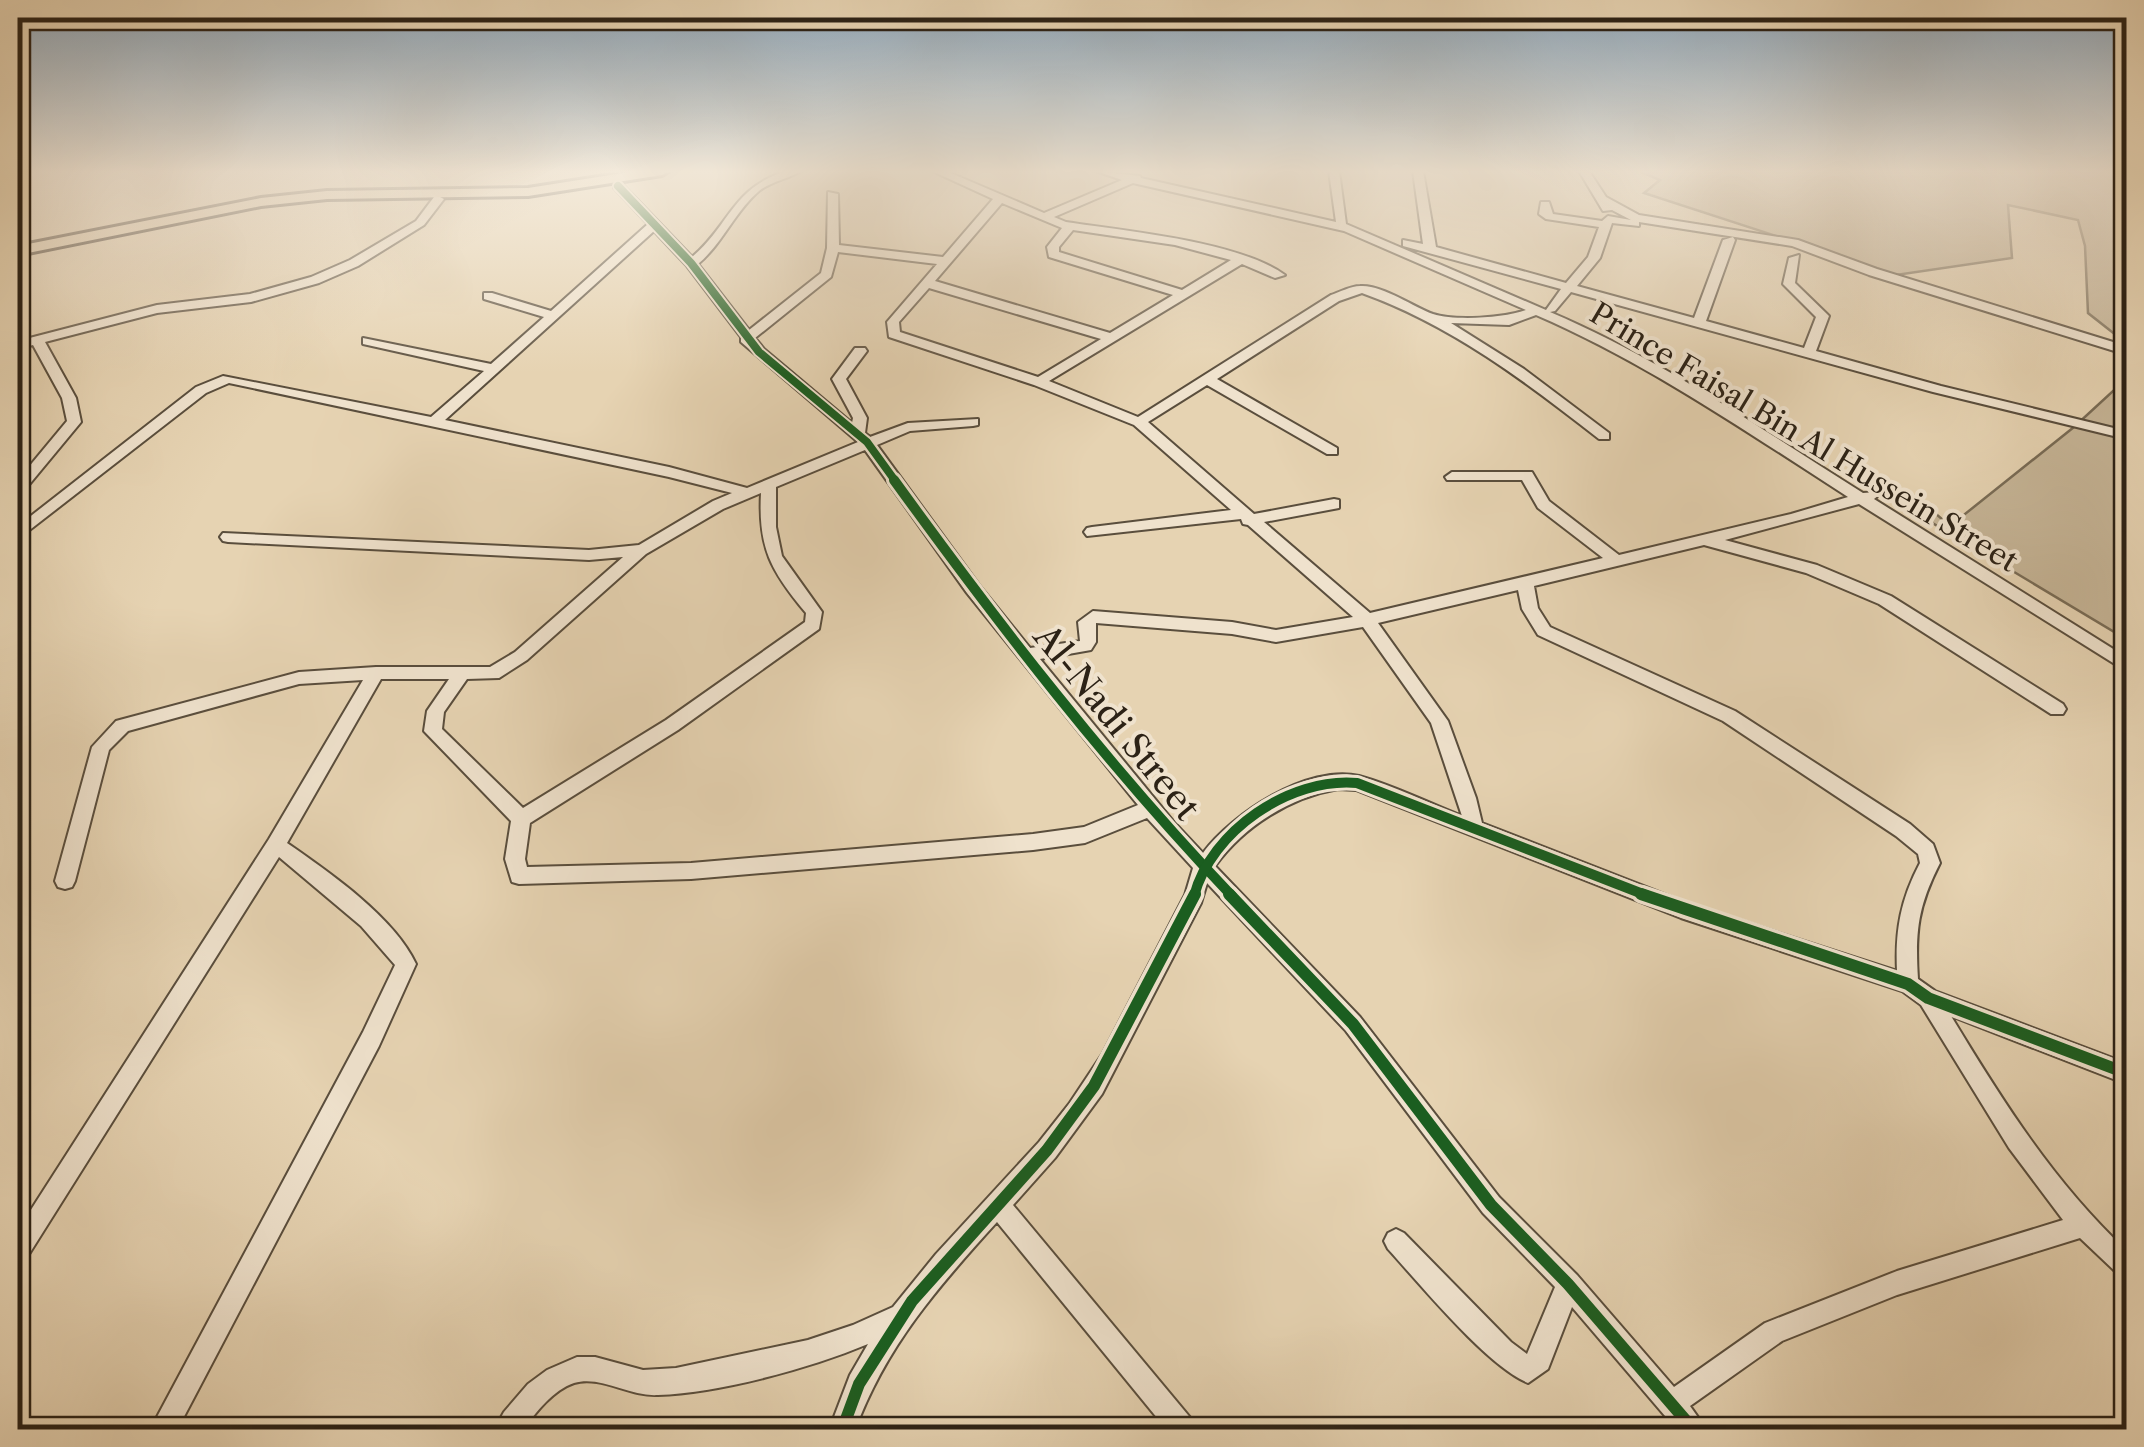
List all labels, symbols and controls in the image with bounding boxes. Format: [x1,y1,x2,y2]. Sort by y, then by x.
street label: Prince Faisal Bin Al Hussein Street [1583,294,2025,580]
street label: Al-Nadi Street [1024,615,1209,829]

